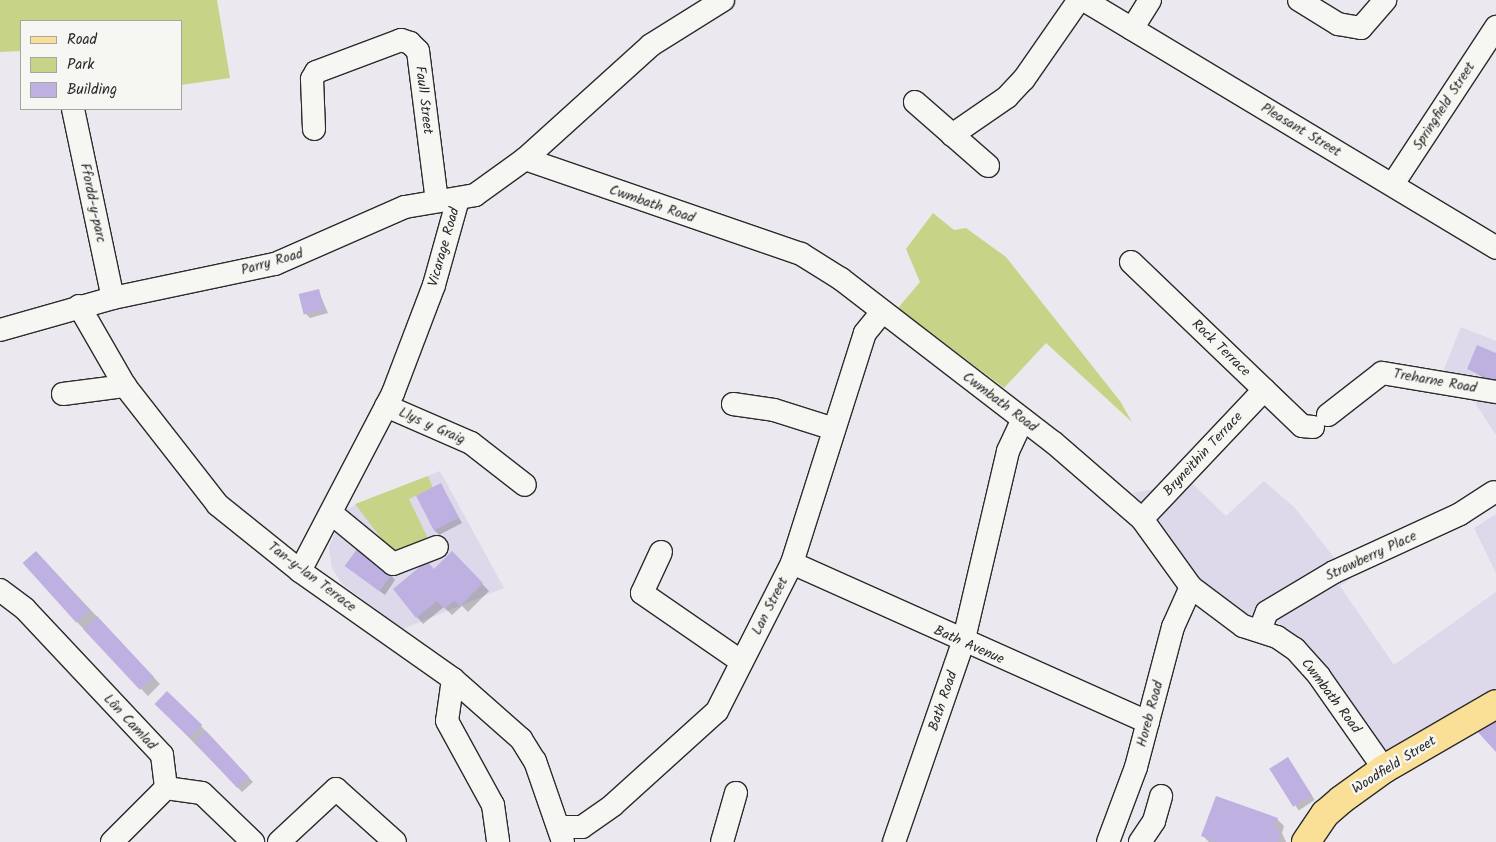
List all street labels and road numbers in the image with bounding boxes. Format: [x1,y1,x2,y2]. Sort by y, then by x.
street label: Springfield Street [1409,59,1479,153]
street label: Faull Street [411,65,437,135]
street label: Pleasant Street [1258,100,1344,160]
street label: Ffordd-y-parc [76,162,110,244]
street label: Cwmbath Road [607,181,697,227]
street label: Vicarage Road [425,206,463,288]
street label: Parry Road [239,245,305,279]
street label: Rock Terrace [1188,316,1254,380]
street label: Treharne Road [1392,365,1478,397]
street label: Cwmbath Road [959,368,1041,436]
street label: Llys y Graig [396,404,468,448]
street label: Bryneithin Terrace [1160,409,1246,499]
street label: Strawberry Place [1323,528,1419,584]
street label: Tan-y-lan Terrace [265,538,359,616]
street label: Lan Street [748,574,792,638]
street label: Bath Avenue [931,622,1007,668]
street label: Cwmbath Road [1297,655,1365,737]
street label: Bath Road [925,669,961,733]
street label: Horeb Road [1133,679,1167,749]
street label: Lôn Camlad [100,691,160,753]
street label: Woodfield Street [1349,732,1439,798]

